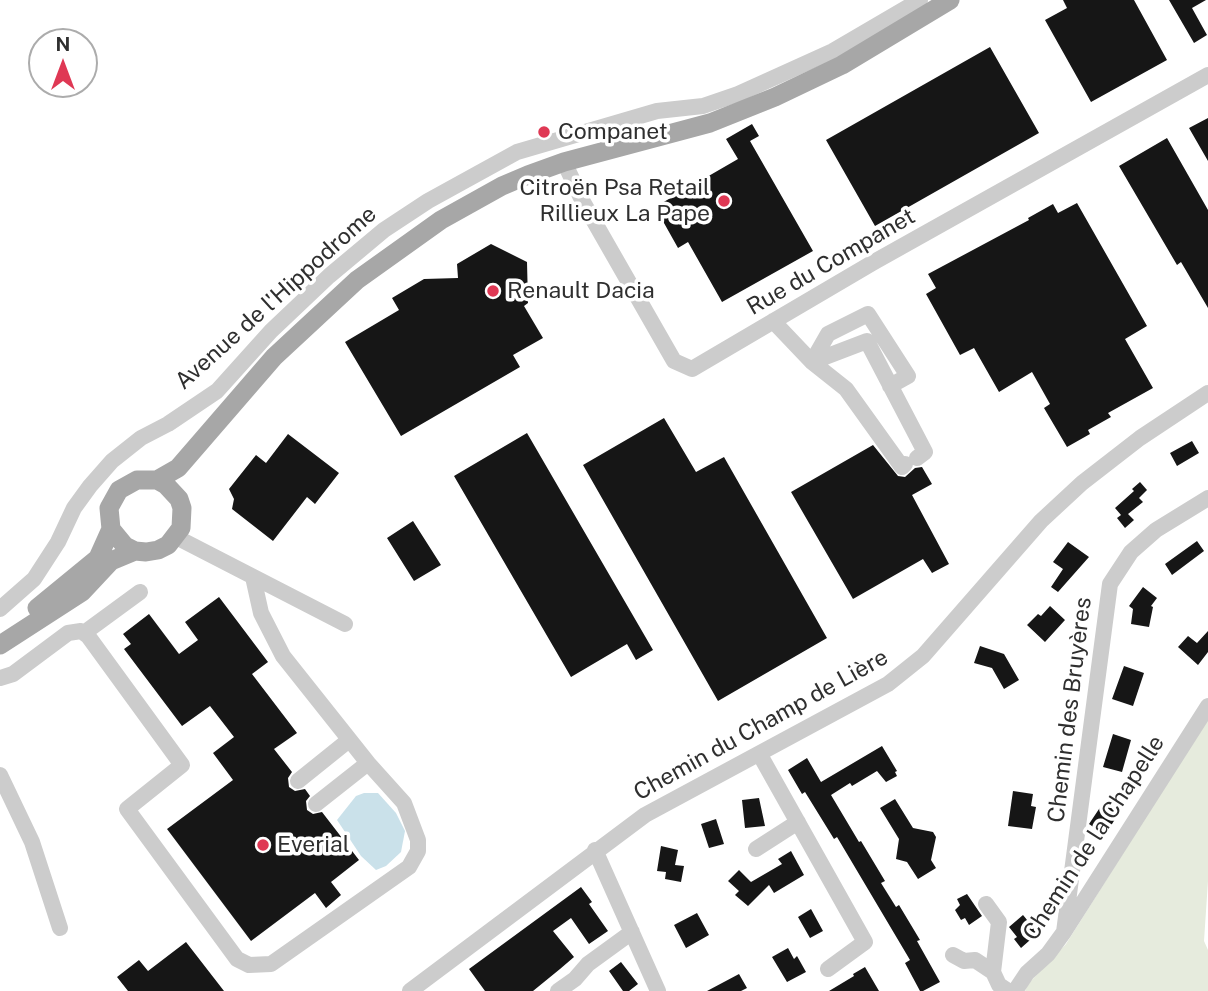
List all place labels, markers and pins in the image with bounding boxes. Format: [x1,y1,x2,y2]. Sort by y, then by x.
place label: Companet [558,118,668,146]
marker: Companet [536,124,552,140]
place label: Citroën Psa Retail Rillieux La Pape [520,174,710,228]
marker: Citroën Psa Retail Rillieux La Pape [716,193,732,209]
place label: Renault Dacia [507,277,655,305]
marker: Renault Dacia [485,283,501,299]
place label: Everial [277,831,350,859]
marker: Everial [255,837,271,853]

